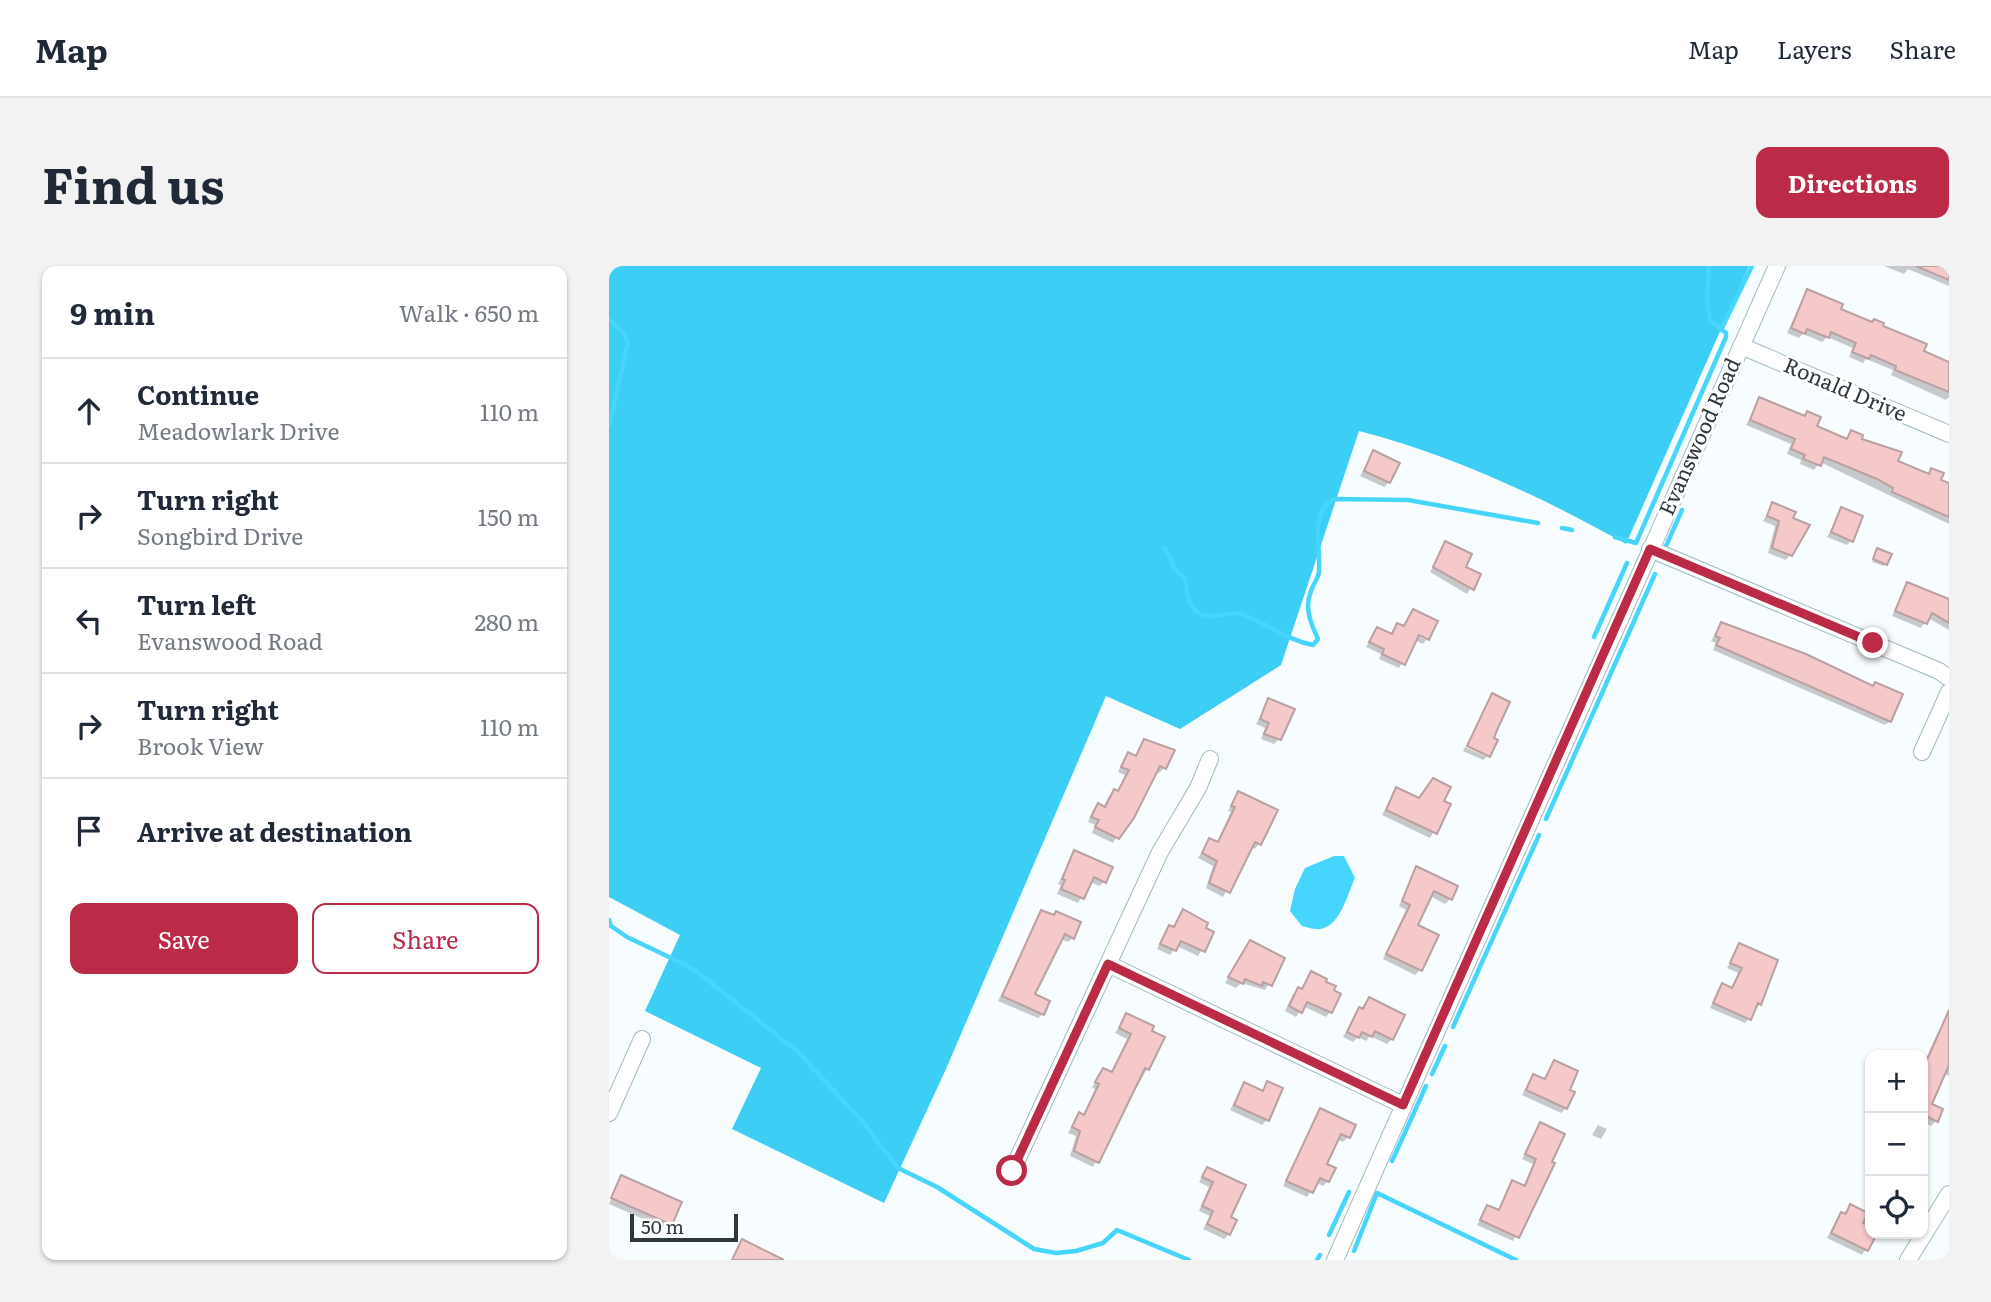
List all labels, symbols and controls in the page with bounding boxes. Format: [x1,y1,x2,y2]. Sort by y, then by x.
text: Map [35,24,108,73]
text: Map [1688,31,1739,66]
text: Layers [1777,31,1851,66]
text: Share [1889,31,1956,66]
text: Find us [42,146,225,219]
button: Directions [1756,147,1949,218]
text: 9 min [70,290,155,334]
text: Walk · 650 m [399,295,539,329]
street label: Ronald Drive [1780,348,1912,428]
street label: Evanswood Road [1649,352,1746,520]
text: Continue [137,374,259,413]
icon: ahead [70,392,108,430]
text: 110 m [480,394,539,428]
text: Meadowlark Drive [137,413,340,447]
text: Turn right [137,479,279,518]
icon: right [70,497,108,535]
text: 150 m [478,499,539,533]
text: Songbird Drive [137,518,303,552]
text: Turn left [137,584,256,623]
icon: left [70,602,108,640]
text: 280 m [474,604,539,638]
text: Evanswood Road [137,623,323,657]
route end [1857,627,1888,658]
text: Turn right [137,689,279,728]
icon: right [70,707,108,745]
text: 110 m [480,709,539,743]
text: Brook View [137,728,264,762]
text: Arrive at destination [137,811,412,850]
icon: arrive [70,812,108,850]
button: Save [70,903,298,974]
button: Share [312,903,539,974]
map controls [1865,1050,1928,1239]
button: + [1865,1050,1928,1113]
button: − [1865,1113,1928,1176]
route start [996,1155,1027,1186]
button: locate [1865,1176,1928,1239]
scale bar [630,1211,739,1243]
text: 50 m [641,1212,684,1240]

